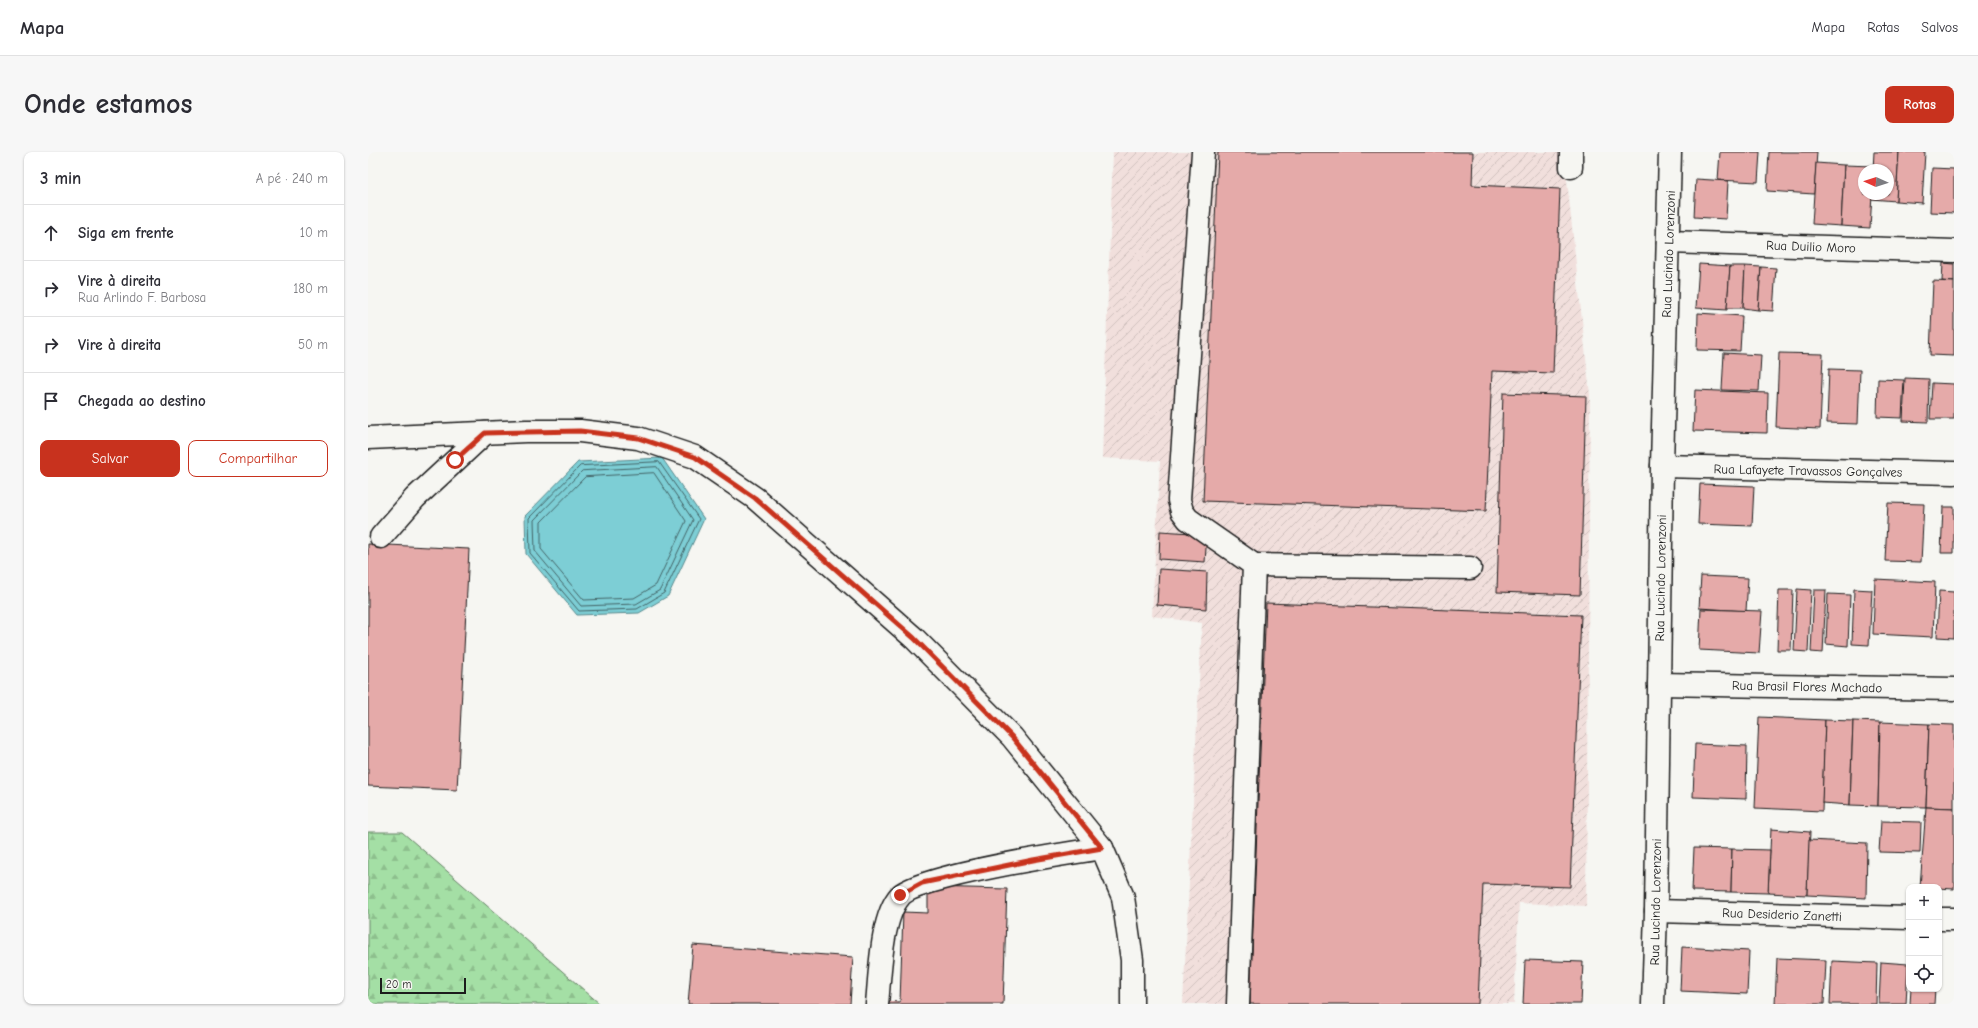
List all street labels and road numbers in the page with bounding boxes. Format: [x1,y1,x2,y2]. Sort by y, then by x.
street label: Rua Lucindo Lorenzoni [1659,190,1678,318]
street label: Rua Duilio Moro [1766,237,1856,256]
street label: Rua Lafayete Travassos Gonçalves [1713,461,1902,480]
street label: Rua Lucindo Lorenzoni [1652,514,1669,642]
street label: Rua Brasil Flores Machado [1732,678,1882,695]
street label: Rua Lucindo Lorenzoni [1647,838,1664,966]
street label: Rua Desiderio Zanetti [1722,905,1842,924]

